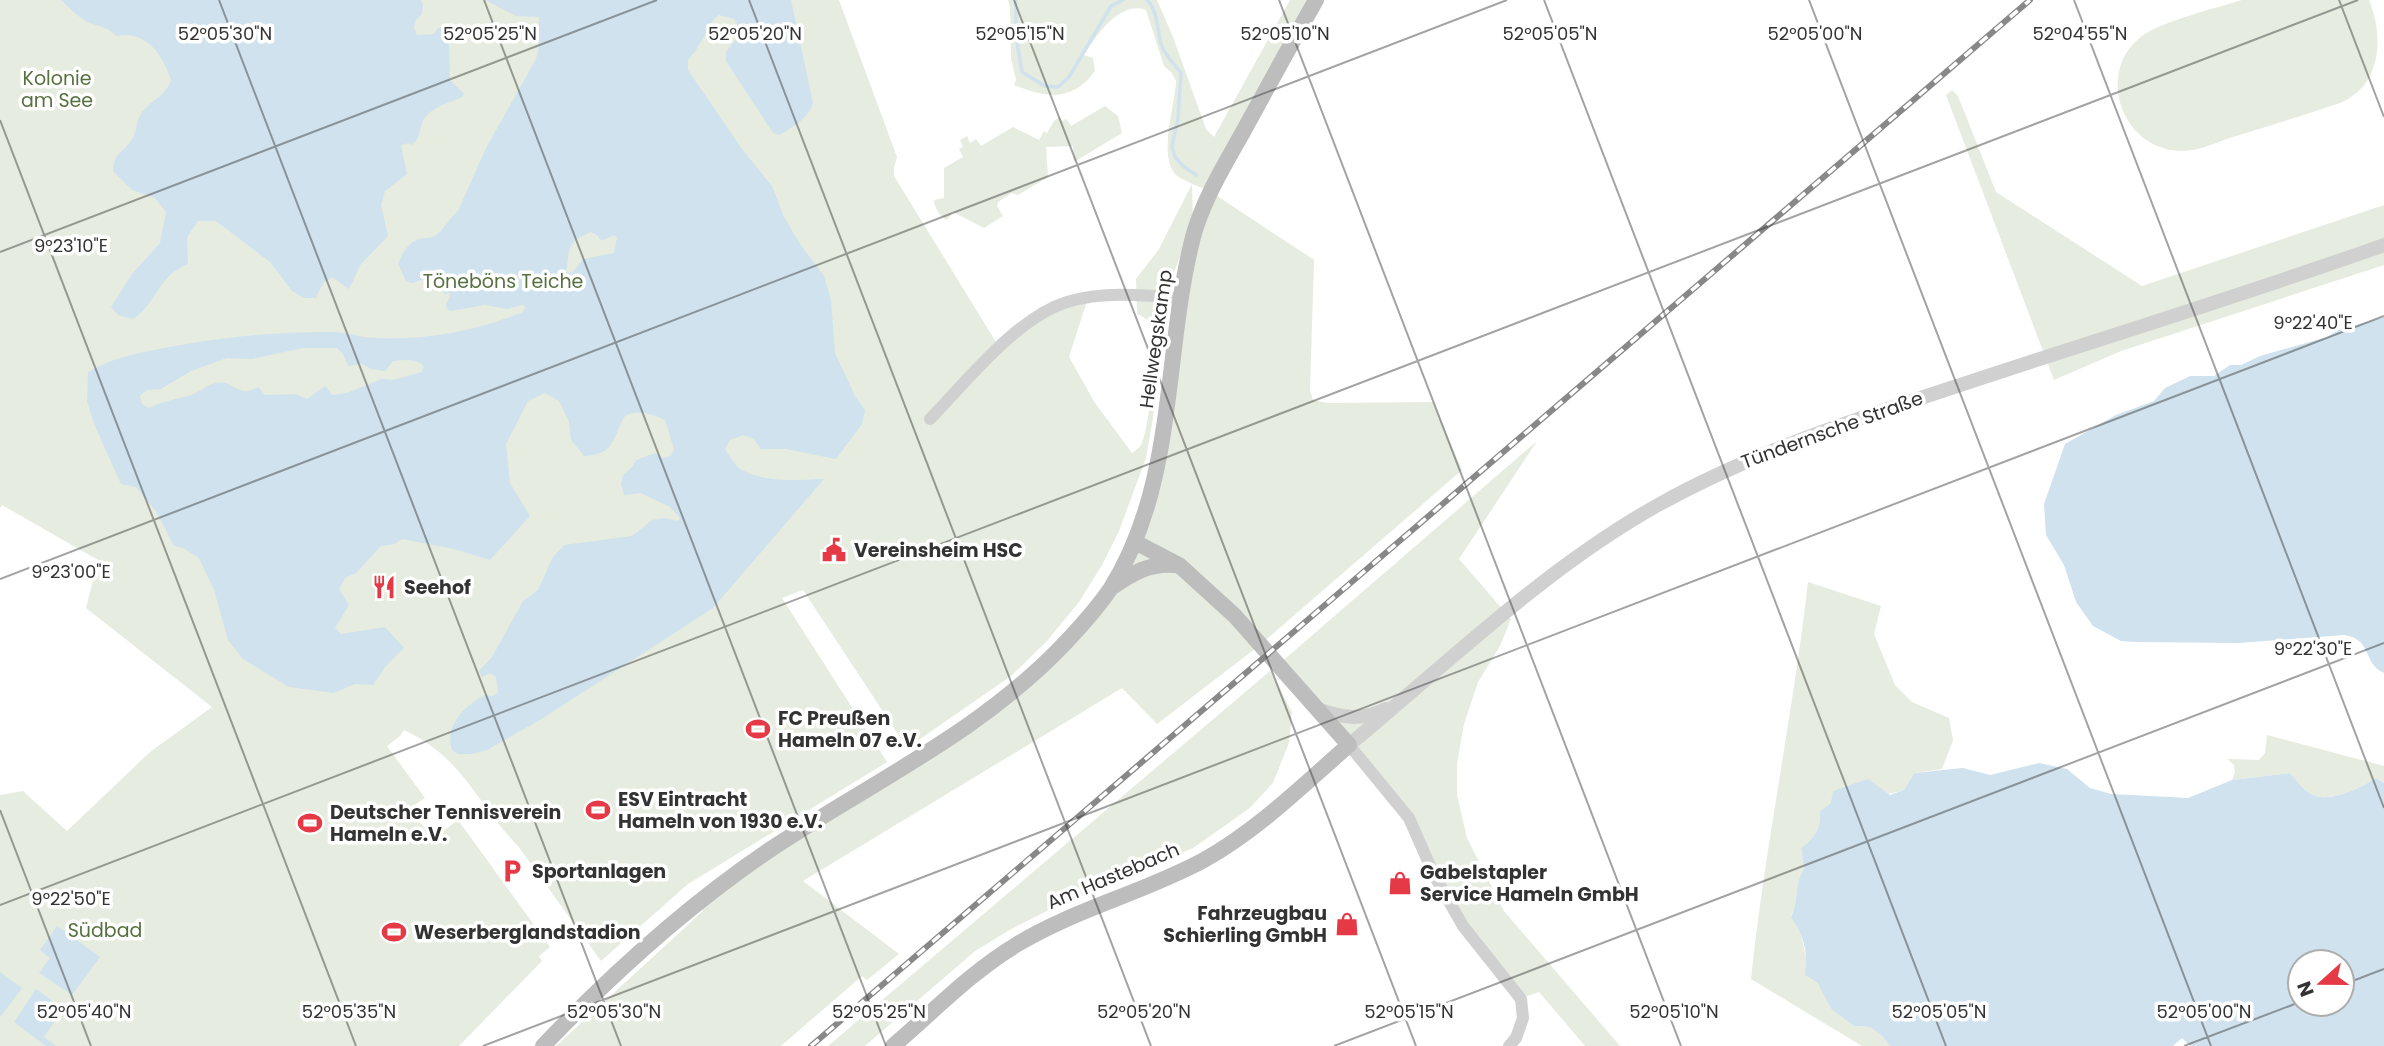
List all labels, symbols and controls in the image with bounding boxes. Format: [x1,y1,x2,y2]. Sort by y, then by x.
text: 52°05'30"N [178,21,272,46]
text: 52°05'25"N [443,21,537,46]
text: 52°05'20"N [708,21,802,46]
text: 52°05'15"N [975,21,1065,46]
text: 52°05'10"N [1240,21,1330,46]
text: 52°05'05"N [1502,21,1598,46]
text: 52°05'00"N [1767,21,1863,46]
text: 52°04'55"N [2032,21,2128,46]
park label: Kolonie am See [21,65,93,114]
text: 9°23'10"E [34,233,108,258]
park label: Töneböns Teiche [423,268,583,295]
street label: Hellwegskamp [1133,268,1179,410]
text: 9°22'40"E [2273,310,2353,335]
street label: Tündernsche Straße [1737,385,1927,475]
public building icon: Vereinsheim HSC [820,536,848,564]
place label: Vereinsheim HSC [854,537,1023,564]
text: 9°23'00"E [31,559,111,584]
restaurant icon: Seehof [370,573,398,601]
place label: Seehof [404,574,471,601]
text: 9°22'30"E [2274,636,2352,661]
place label: FC Preußen Hameln 07 e.V. [778,705,922,754]
sports icon: FC Preußen Hameln 07 e.V. [744,715,772,743]
place label: ESV Eintracht Hameln von 1930 e.V. [618,786,823,835]
sports icon: ESV Eintracht Hameln von 1930 e.V. [584,796,612,824]
place label: Deutscher Tennisverein Hameln e.V. [330,799,561,848]
sports icon: Deutscher Tennisverein Hameln e.V. [296,809,324,837]
street label: Am Hastebach [1043,836,1183,916]
parking icon: Sportanlagen [498,857,526,885]
place label: Sportanlagen [532,858,666,885]
place label: Gabelstapler Service Hameln GmbH [1420,859,1639,908]
shop icon: Gabelstapler Service Hameln GmbH [1386,869,1414,897]
text: 9°22'50"E [31,886,111,911]
place label: Fahrzeugbau Schierling GmbH [1163,900,1327,949]
shop icon: Fahrzeugbau Schierling GmbH [1333,910,1361,938]
park label: Südbad [68,917,142,944]
sports icon: Weserberglandstadion [380,918,408,946]
place label: Weserberglandstadion [414,919,641,946]
north arrow [2286,948,2356,1018]
text: N [2290,977,2321,1000]
text: 52°05'40"N [36,999,132,1024]
text: 52°05'35"N [302,999,396,1024]
text: 52°05'30"N [567,999,661,1024]
text: 52°05'25"N [832,999,926,1024]
text: 52°05'20"N [1097,999,1191,1024]
text: 52°05'15"N [1364,999,1454,1024]
text: 52°05'10"N [1629,999,1719,1024]
text: 52°05'05"N [1891,999,1987,1024]
text: 52°05'00"N [2156,999,2252,1024]

